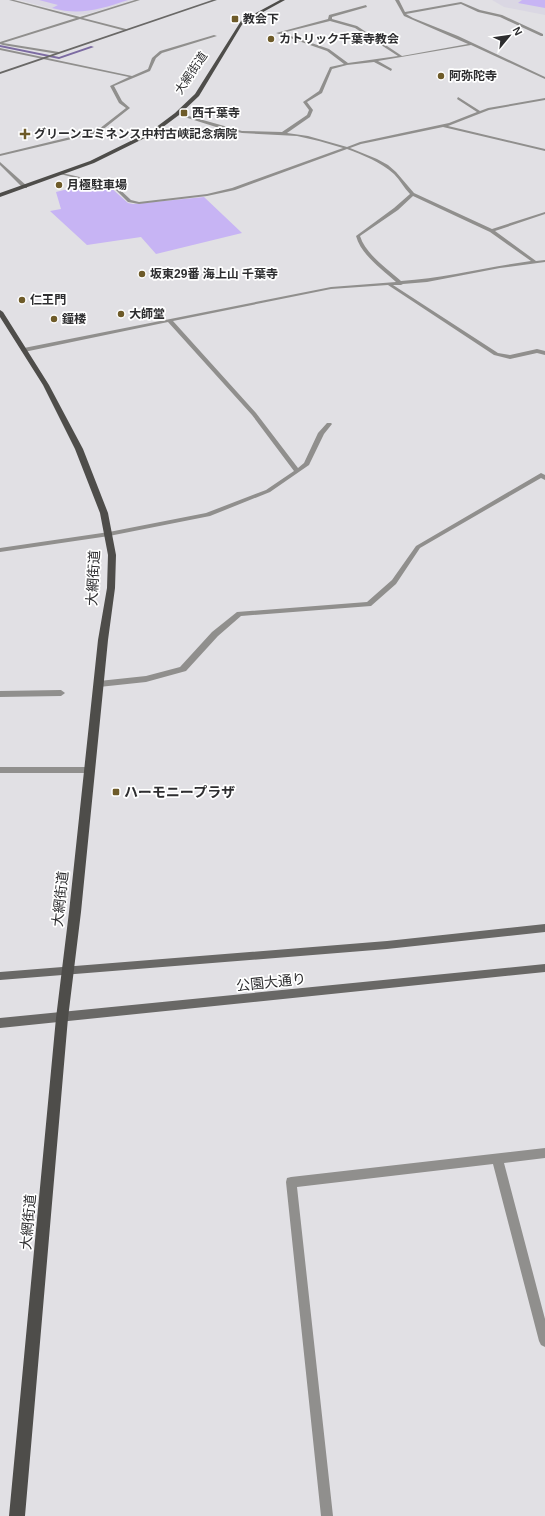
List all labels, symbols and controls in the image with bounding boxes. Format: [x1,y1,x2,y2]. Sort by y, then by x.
place label: 教会下 [243,12,279,26]
marker: 教会下 [230,14,240,24]
north arrow [489,16,529,56]
text: N [511,25,525,38]
place label: カトリック千葉寺教会 [279,32,399,46]
marker: カトリック千葉寺教会 [266,34,276,44]
street label: 大網街道 [172,49,210,97]
place label: 阿弥陀寺 [449,69,497,83]
marker: 阿弥陀寺 [436,71,446,81]
place label: 西千葉寺 [192,106,240,120]
marker: 西千葉寺 [179,108,189,118]
place label: グリーンエミネンス中村古峡記念病院 [34,127,237,141]
marker: グリーンエミネンス中村古峡記念病院 [19,128,31,140]
place label: 月極駐車場 [67,178,127,192]
marker: 月極駐車場 [54,180,64,190]
place label: 坂東29番 海上山 千葉寺 [150,267,278,281]
marker: 坂東29番 海上山 千葉寺 [137,269,147,279]
place label: 仁王門 [30,293,66,307]
marker: 仁王門 [17,295,27,305]
place label: 大師堂 [129,307,165,321]
marker: 大師堂 [116,309,126,319]
place label: 鐘楼 [61,312,86,326]
marker: 鐘楼 [49,314,59,324]
street label: 大網街道 [84,550,102,606]
place label: ハーモニープラザ [124,784,235,800]
marker: ハーモニープラザ [111,787,121,797]
street label: 大網街道 [49,870,71,928]
street label: 公園大通り [235,970,307,994]
street label: 大網街道 [18,1193,38,1251]

